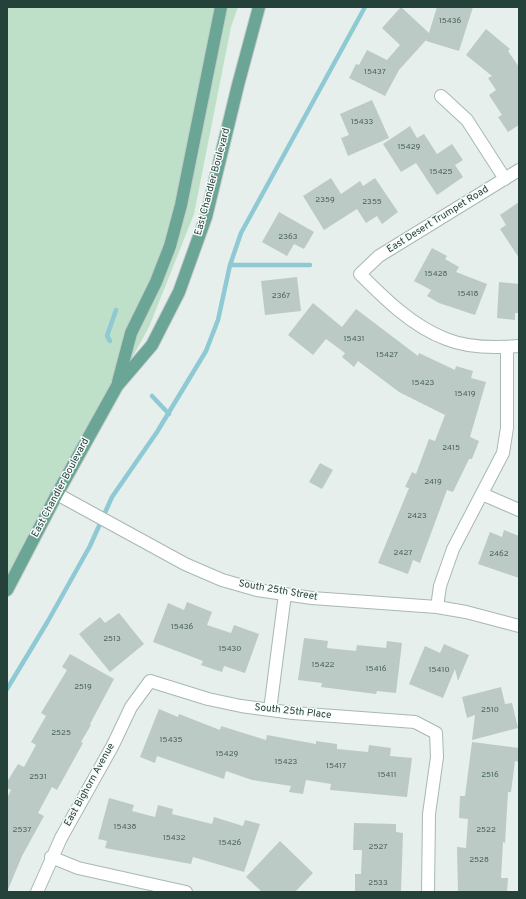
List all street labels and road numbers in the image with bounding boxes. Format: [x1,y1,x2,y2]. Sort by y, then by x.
street label: East Chandler Boulevard [193,127,233,237]
street label: East Desert Trumpet Road [385,184,491,256]
street label: East Chandler Boulevard [30,436,92,540]
street label: South 25th Street [238,578,318,604]
street label: South 25th Place [254,702,332,722]
street label: East Bighorn Avenue [62,741,118,829]

